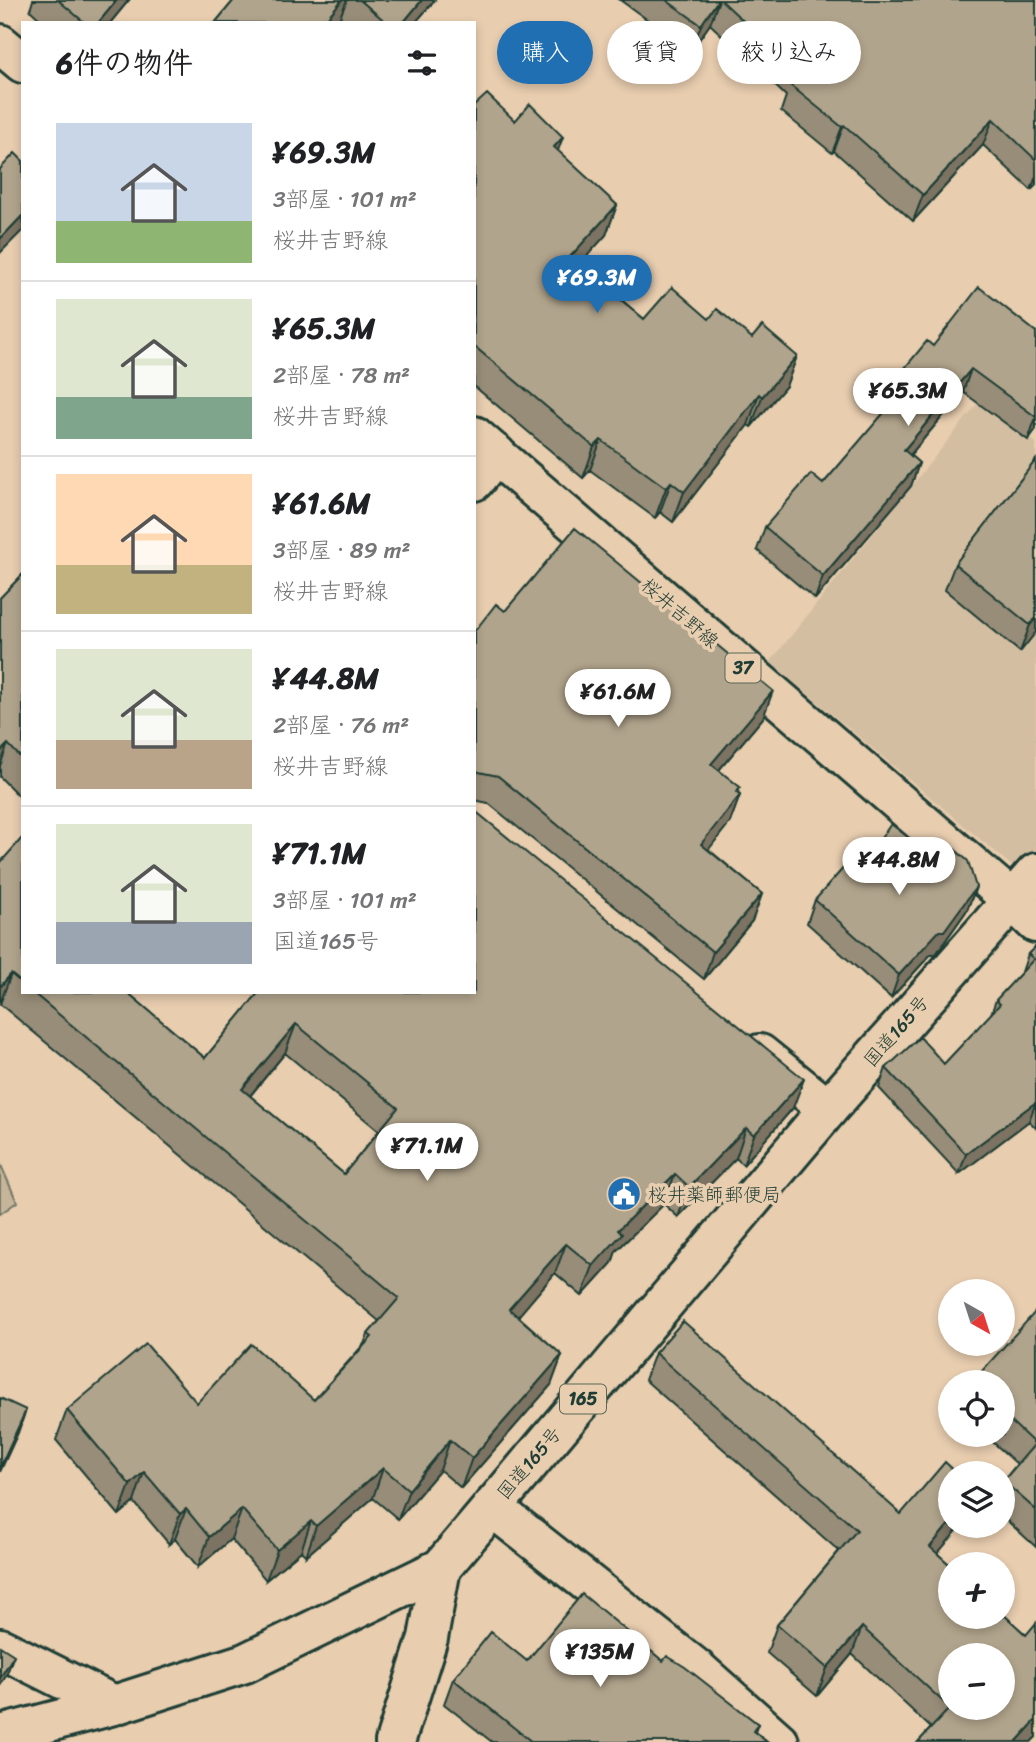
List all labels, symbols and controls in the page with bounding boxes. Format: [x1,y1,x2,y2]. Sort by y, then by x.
chip: 購入 [497,21,593,84]
chip: 賃貸 [607,21,703,84]
chip: 絞り込み [717,21,861,84]
text: 6件の物件 [56,36,193,90]
icon: filters [403,44,441,82]
text: ¥69.3M [273,125,375,179]
icon: home [112,151,196,235]
text: 3部屋 · 101 m² [273,179,417,220]
text: 桜井吉野線 [273,220,388,261]
pin: ¥69.3M [540,256,654,315]
text: ¥69.3M [558,257,636,298]
text: ¥65.3M [273,301,375,355]
icon: home [112,327,196,411]
text: 2部屋 · 78 m² [273,355,410,396]
pin: ¥65.3M [851,368,965,428]
text: ¥65.3M [869,370,947,411]
text: 桜井吉野線 [273,396,388,437]
text: ¥61.6M [273,476,370,530]
icon: home [112,502,196,586]
text: 3部屋 · 89 m² [273,530,410,571]
street label: 桜井吉野線 [633,569,727,657]
text: 桜井吉野線 [273,571,388,612]
text: ¥44.8M [273,651,379,705]
road number: 37 [726,654,760,682]
pin: ¥61.6M [561,670,675,729]
text: ¥61.6M [581,671,655,712]
icon: home [112,677,196,761]
text: 2部屋 · 76 m² [273,705,409,746]
text: 桜井吉野線 [273,746,388,787]
text: ¥71.1M [273,826,366,880]
pin: ¥44.8M [842,838,956,897]
text: ¥44.8M [858,839,940,880]
icon: home [112,852,196,936]
text: 3部屋 · 101 m² [273,880,417,921]
text: 国道165号 [273,921,379,962]
street label: 国道165号 [855,987,937,1075]
pin: ¥71.1M [370,1124,484,1183]
text: ¥71.1M [391,1125,463,1166]
public building icon: 桜井薬師郵便局 [605,1175,643,1213]
place label: 桜井薬師郵便局 [648,1178,781,1211]
north arrow [938,1279,1015,1356]
map controls [938,1279,1015,1720]
button: locate [938,1370,1015,1447]
road number: 165 [560,1384,606,1414]
street label: 国道165号 [488,1419,570,1507]
button: layers [938,1461,1015,1538]
button: + [938,1552,1015,1629]
pin: ¥135M [551,1630,649,1689]
text: ¥135M [566,1631,634,1672]
button: − [938,1643,1015,1720]

